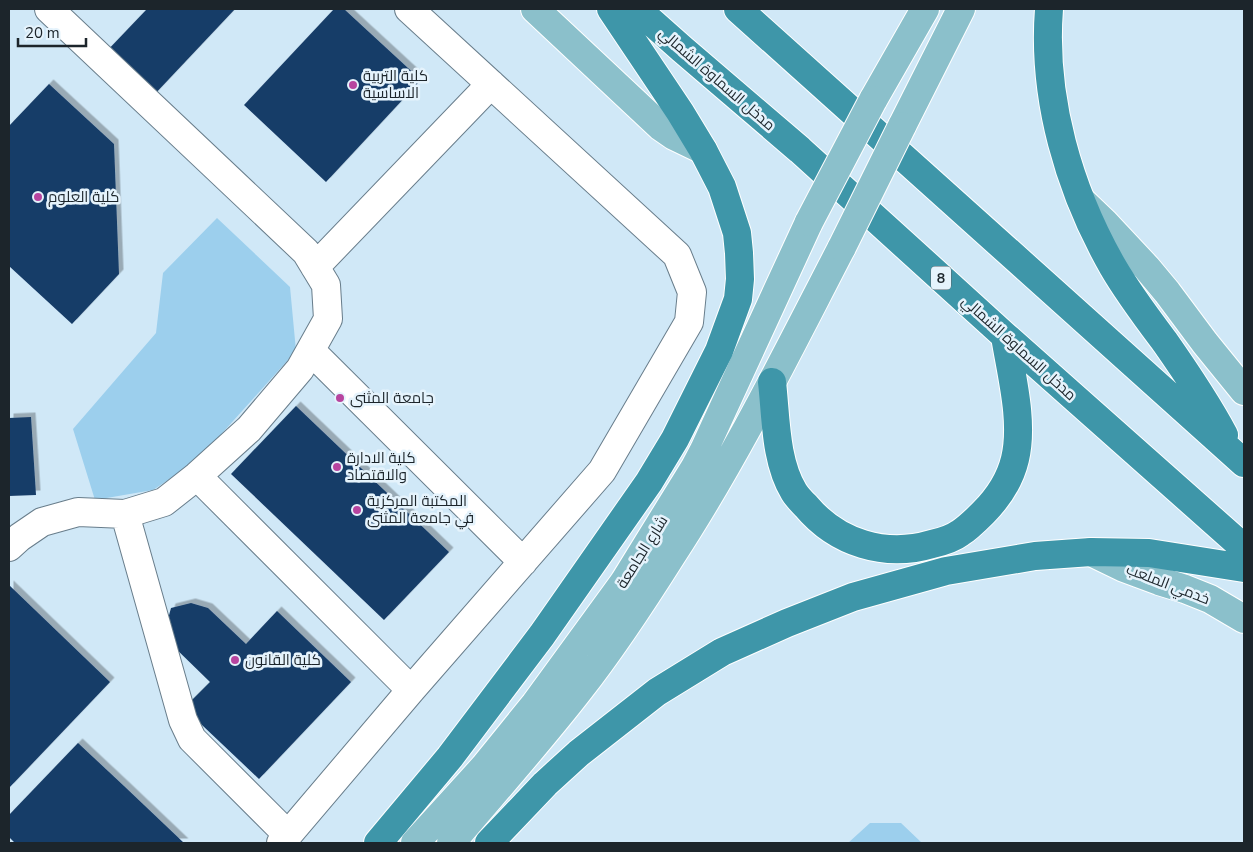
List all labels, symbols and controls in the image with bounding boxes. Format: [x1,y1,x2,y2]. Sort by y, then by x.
scale bar [18,15,85,47]
text: 20 m [25,23,60,43]
street label: مدخل السماوة الشمالي [653,23,779,136]
place label: كلية التربية الاساسية [363,66,428,103]
marker: كلية التربية الاساسية [347,79,359,91]
place label: كلية العلوم [48,187,119,207]
marker: كلية العلوم [32,191,44,203]
road number: 8 [931,266,951,290]
street label: مدخل السماوة الشمالي [956,291,1081,406]
place label: جامعة المثنى [350,388,434,408]
marker: جامعة المثنى [334,392,346,404]
place label: كلية الادارة والاقتصاد [347,448,416,485]
marker: كلية الادارة والاقتصاد [331,461,343,473]
place label: المكتبة المركزية في جامعة المثنى [367,491,474,530]
marker: المكتبة المركزية في جامعة المثنى [351,504,363,516]
street label: شارع الجامعة [612,512,673,593]
street label: خدمي الملعب [1123,559,1213,611]
place label: كلية القانون [245,650,321,670]
marker: كلية القانون [229,654,241,666]

